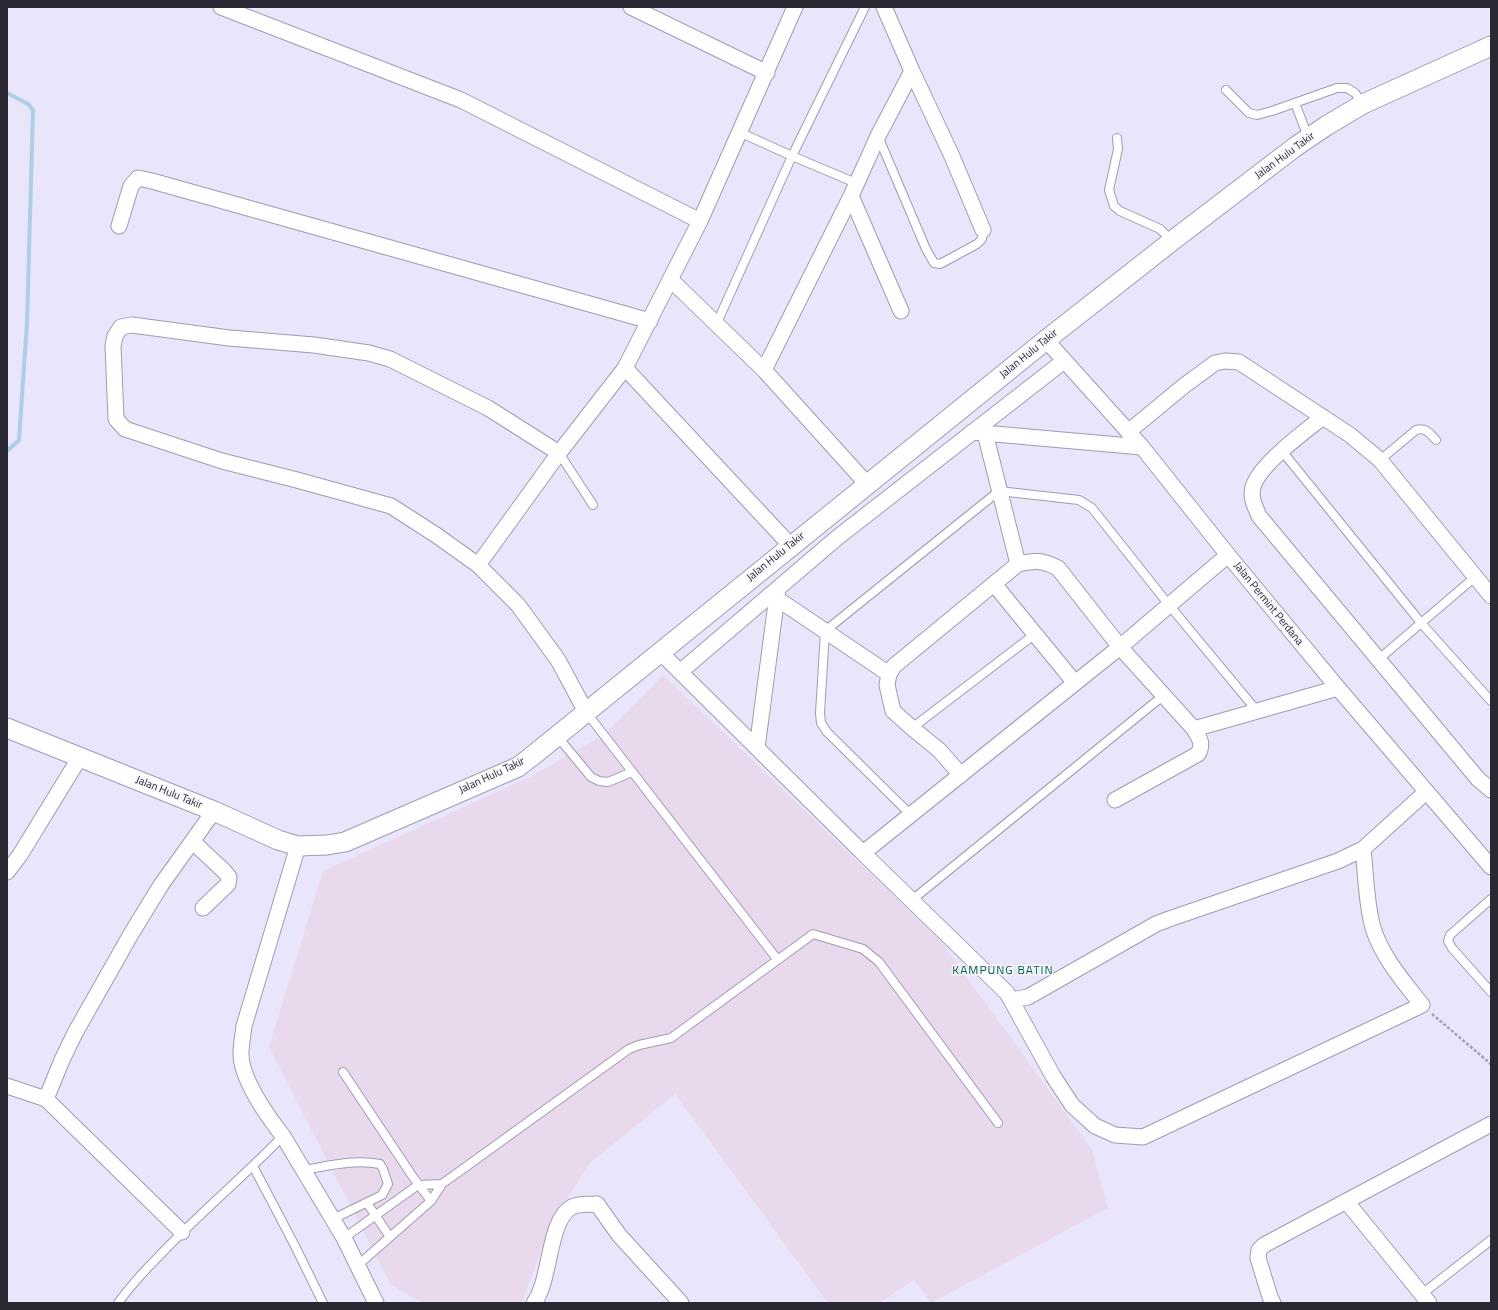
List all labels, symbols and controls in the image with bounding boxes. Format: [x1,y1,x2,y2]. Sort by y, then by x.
street label: Jalan Hulu Takir [1252,130,1318,182]
street label: Jalan Hulu Takir [997,327,1061,381]
street label: Jalan Hulu Takir [744,530,808,584]
street label: Jalan Permint Perdana [1230,560,1306,648]
street label: Jalan Hulu Takir [457,755,527,797]
street label: Jalan Hulu Takir [134,774,204,812]
district label: KAMPUNG BATIN [952,964,1054,978]

